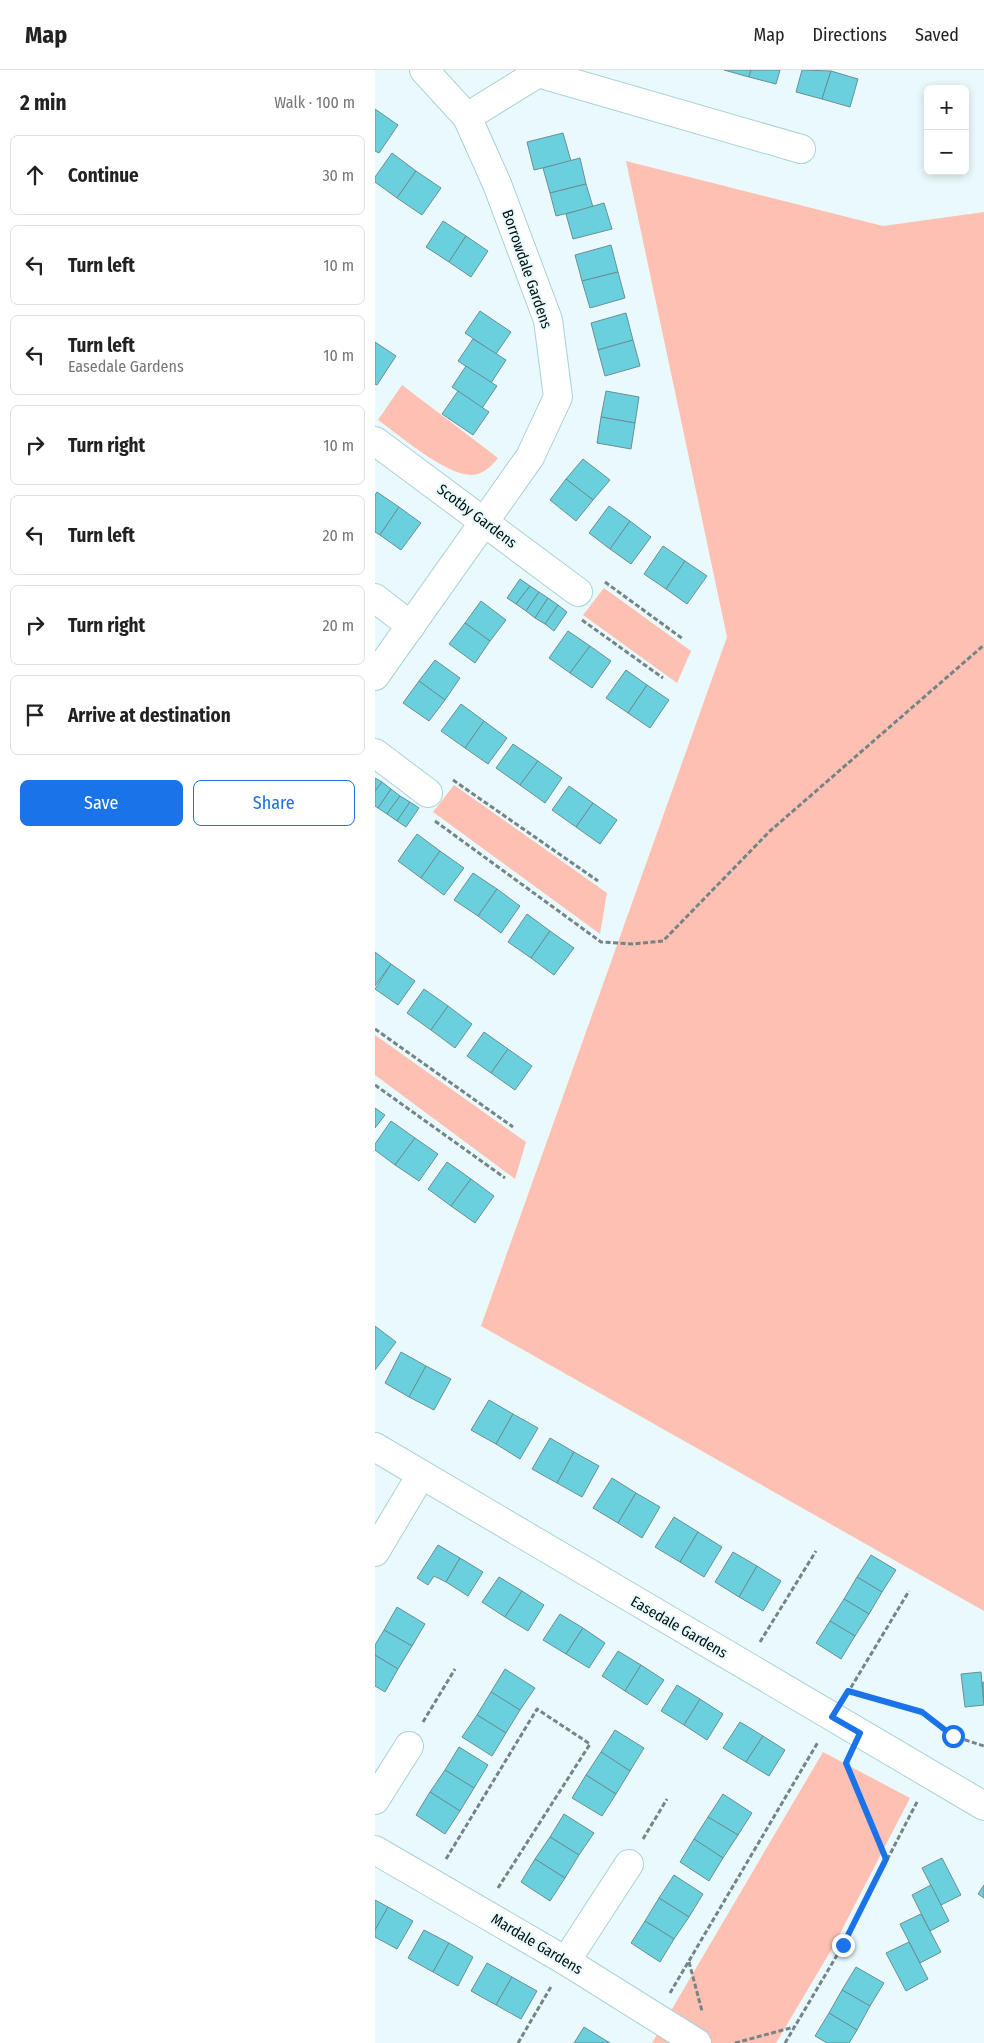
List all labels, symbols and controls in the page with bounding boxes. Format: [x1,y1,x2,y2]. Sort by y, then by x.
text: Map [25,21,67,49]
text: Map [753,24,785,46]
text: Directions [813,24,887,46]
text: Saved [915,24,959,46]
map controls [924,85,969,175]
button: + [924,85,969,130]
text: 2 min [20,90,67,116]
text: Walk · 100 m [274,93,355,112]
button: − [924,130,969,175]
icon: ahead [21,161,49,189]
text: Continue [68,164,139,187]
text: 30 m [322,166,354,185]
street label: Borrowdale Gardens [498,207,556,331]
icon: left [21,251,49,279]
text: Turn left [68,254,135,277]
text: 10 m [323,256,354,275]
text: Turn left [68,334,135,357]
icon: left [21,341,49,369]
text: 10 m [323,346,354,365]
text: Easedale Gardens [68,357,184,376]
icon: right [21,431,49,459]
text: Turn right [68,434,145,457]
text: 10 m [323,436,354,455]
street label: Scotby Gardens [434,480,520,552]
icon: left [21,521,49,549]
text: Turn left [68,524,135,547]
text: 20 m [323,526,354,545]
icon: right [21,611,49,639]
text: Turn right [68,614,145,637]
text: 20 m [323,616,354,635]
icon: arrive [21,701,49,729]
text: Arrive at destination [68,704,231,727]
button: Save [20,780,183,826]
button: Share [193,780,355,826]
street label: Easedale Gardens [628,1592,730,1662]
route start [942,1725,965,1748]
street label: Mardale Gardens [488,1910,586,1978]
route end [832,1934,855,1957]

